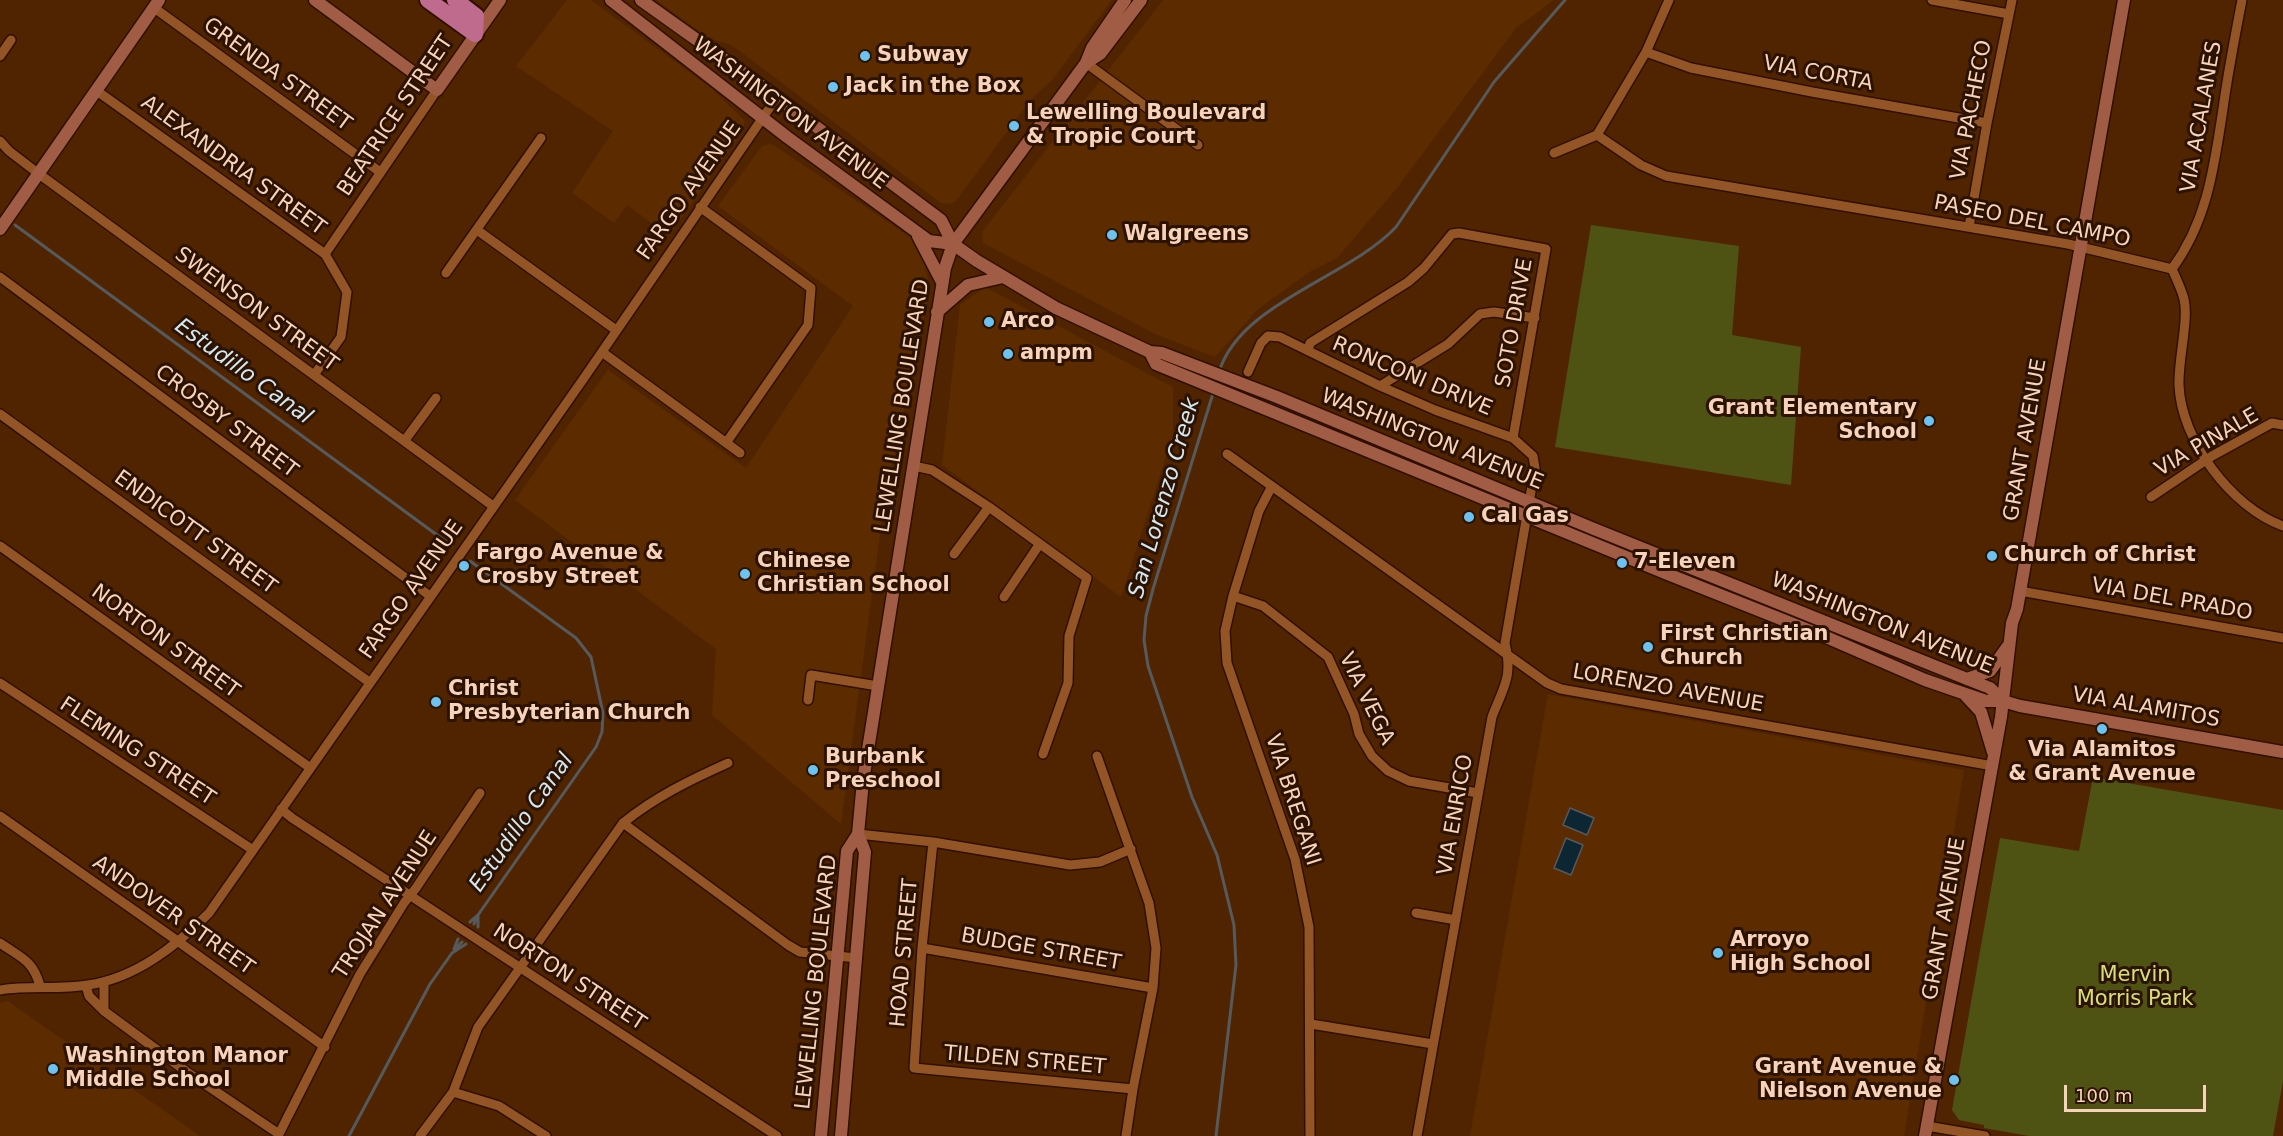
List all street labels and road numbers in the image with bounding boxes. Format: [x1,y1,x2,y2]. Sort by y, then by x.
street label: GRENDA STREET [198,13,356,137]
street label: BEATRICE STREET [333,31,459,201]
street label: WASHINGTON AVENUE [688,33,892,195]
street label: VIA PACHECO [1946,38,1998,182]
street label: VIA ACALANES [2176,39,2228,195]
street label: VIA CORTA [1761,51,1875,97]
street label: ALEXANDRIA STREET [136,91,330,241]
street label: FARGO AVENUE [633,117,747,265]
street label: PASEO DEL CAMPO [1932,191,2132,253]
street label: SWENSON STREET [170,242,342,378]
street label: SOTO DRIVE [1491,257,1539,389]
street label: LEWELLING BOULEVARD [871,277,935,535]
street label: RONCONI DRIVE [1328,332,1496,422]
street label: GRANT AVENUE [1999,357,2053,523]
street label: CROSBY STREET [150,360,302,484]
street label: WASHINGTON AVENUE [1317,384,1547,496]
street label: VIA PINALE [2151,403,2263,483]
street label: ENDICOTT STREET [109,466,281,600]
street label: FARGO AVENUE [355,516,469,664]
street label: WASHINGTON AVENUE [1767,568,1997,680]
street label: VIA DEL PRADO [2090,573,2254,627]
street label: NORTON STREET [86,580,244,704]
street label: VIA VEGA [1333,649,1399,749]
street label: LORENZO AVENUE [1570,660,1766,718]
street label: VIA ALAMITOS [2070,683,2222,733]
street label: FLEMING STREET [55,692,219,812]
street label: VIA BREGANI [1259,731,1325,869]
street label: VIA ENRICO [1433,752,1479,878]
street label: TROJAN AVENUE [329,826,443,984]
street label: GRANT AVENUE [1918,836,1972,1002]
street label: ANDOVER STREET [87,851,259,981]
street label: LEWELLING BOULEVARD [791,853,843,1111]
street label: HOAD STREET [886,878,924,1028]
street label: NORTON STREET [488,919,650,1037]
street label: BUDGE STREET [959,924,1123,976]
street label: TILDEN STREET [943,1041,1107,1081]

